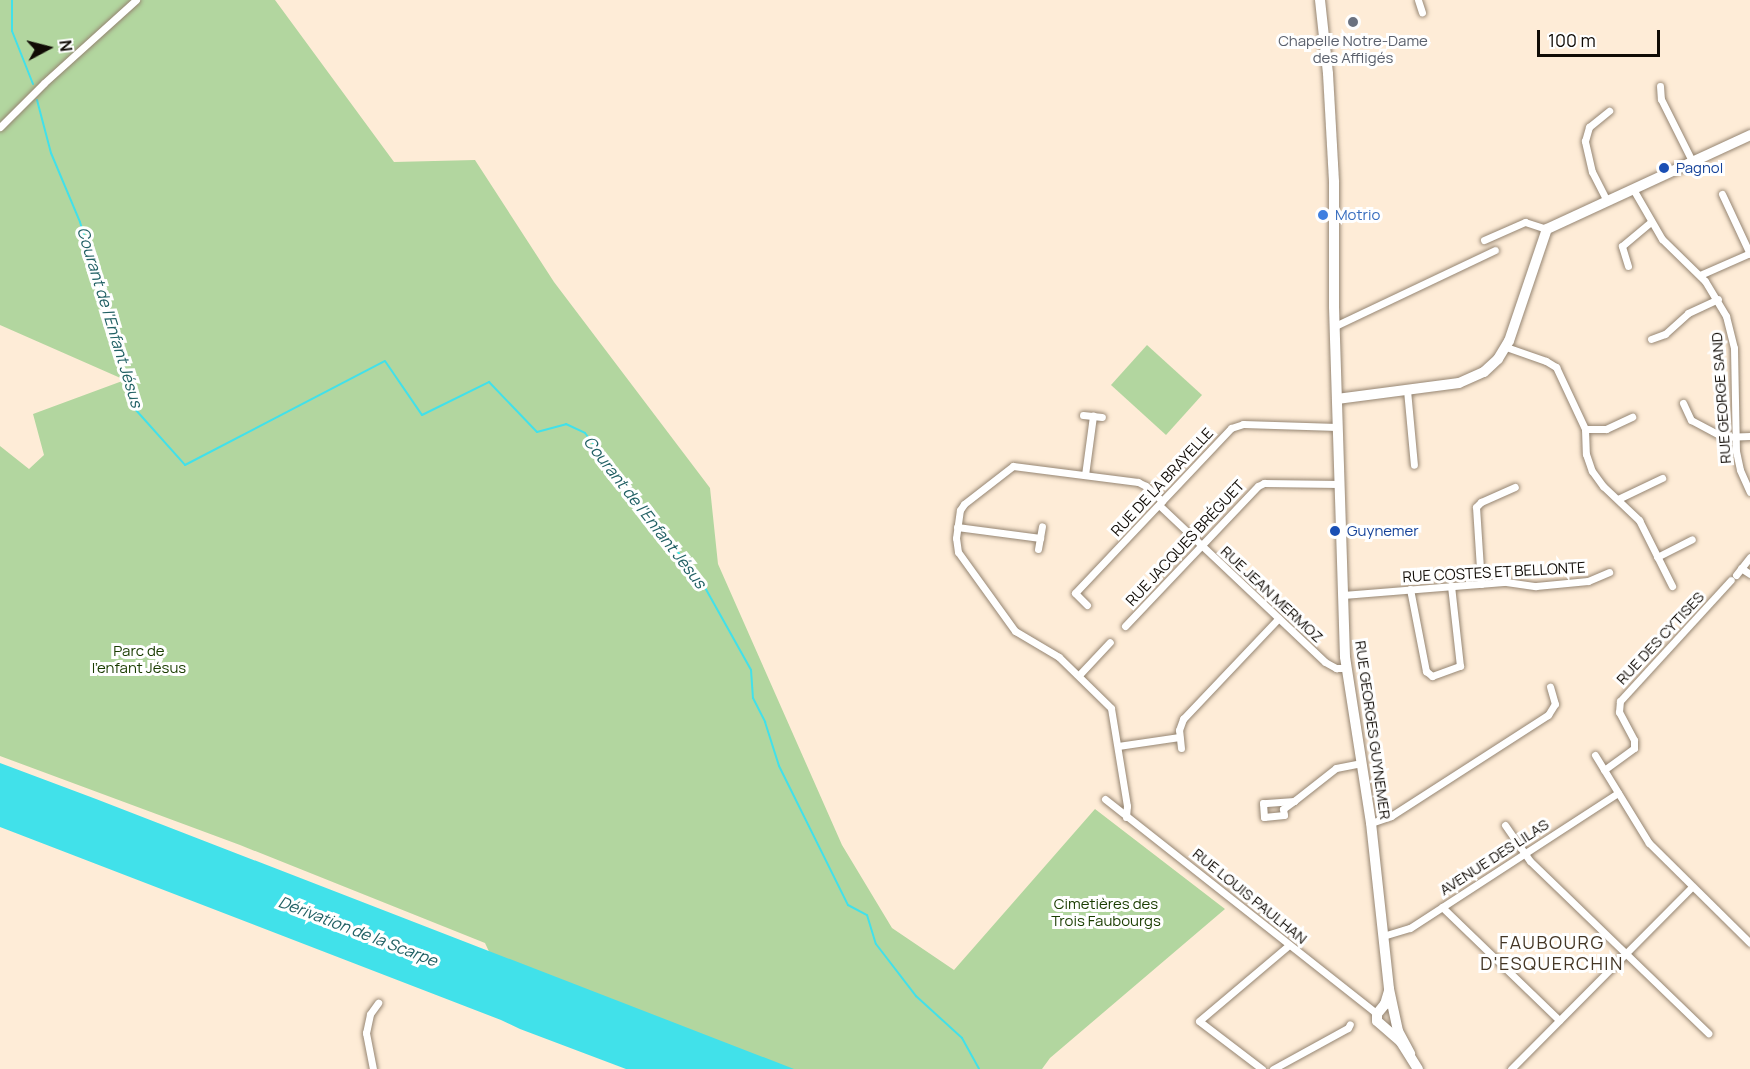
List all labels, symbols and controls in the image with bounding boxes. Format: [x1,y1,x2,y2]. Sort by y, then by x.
marker: Chapelle Notre-Dame des Affligés [1346,15,1360,29]
north arrow [18,18,78,78]
scale bar [1540,18,1663,56]
text: 100 m [1548,28,1596,52]
place label: Chapelle Notre-Dame des Affligés [1278,31,1428,66]
text: N [54,39,77,53]
place label: Pagnol [1676,159,1723,177]
marker: Pagnol [1657,161,1671,175]
place label: Motrio [1335,206,1380,224]
marker: Motrio [1316,208,1330,222]
water label: Courant de l'Enfant Jésus [73,224,147,410]
street label: RUE GEORGE SAND [1707,332,1735,464]
street label: RUE DE LA BRAYELLE [1107,424,1217,540]
water label: Courant de l'Enfant Jésus [580,432,710,592]
street label: RUE JACQUES BRÉGUET [1122,476,1248,610]
place label: Guynemer [1347,522,1419,540]
marker: Guynemer [1328,524,1342,538]
street label: RUE JEAN MERMOZ [1217,542,1327,646]
street label: RUE COSTES ET BELLONTE [1402,558,1586,586]
street label: RUE DES CYTISES [1612,588,1708,688]
street label: RUE GEORGES GUYNEMER [1352,639,1394,821]
park label: Parc de l'enfant Jésus [92,641,186,676]
street label: AVENUE DES LILAS [1436,815,1552,899]
street label: RUE LOUIS PAULHAN [1189,844,1311,948]
water label: Dérivation de la Scarpe [276,892,440,970]
park label: Cimetières des Trois Faubourgs [1051,894,1161,929]
district label: FAUBOURG D'ESQUERCHIN [1480,932,1624,974]

